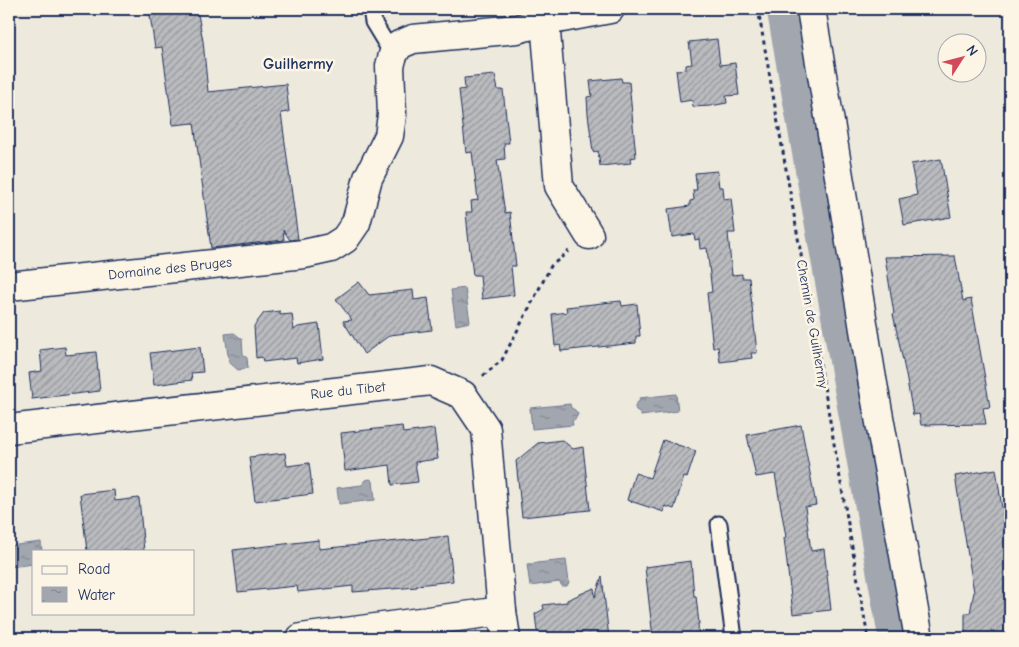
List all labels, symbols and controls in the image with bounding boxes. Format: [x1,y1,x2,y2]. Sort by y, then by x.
north arrow [936,32,986,82]
text: N [963,42,982,59]
district label: Guilhermy [263,55,334,73]
street label: Domaine des Bruges [107,254,233,283]
street label: Chemin de Guilhermy [793,258,832,391]
street label: Rue du Tibet [310,378,387,403]
legend [32,550,195,614]
text: Road [78,560,110,578]
text: Water [78,586,115,604]

